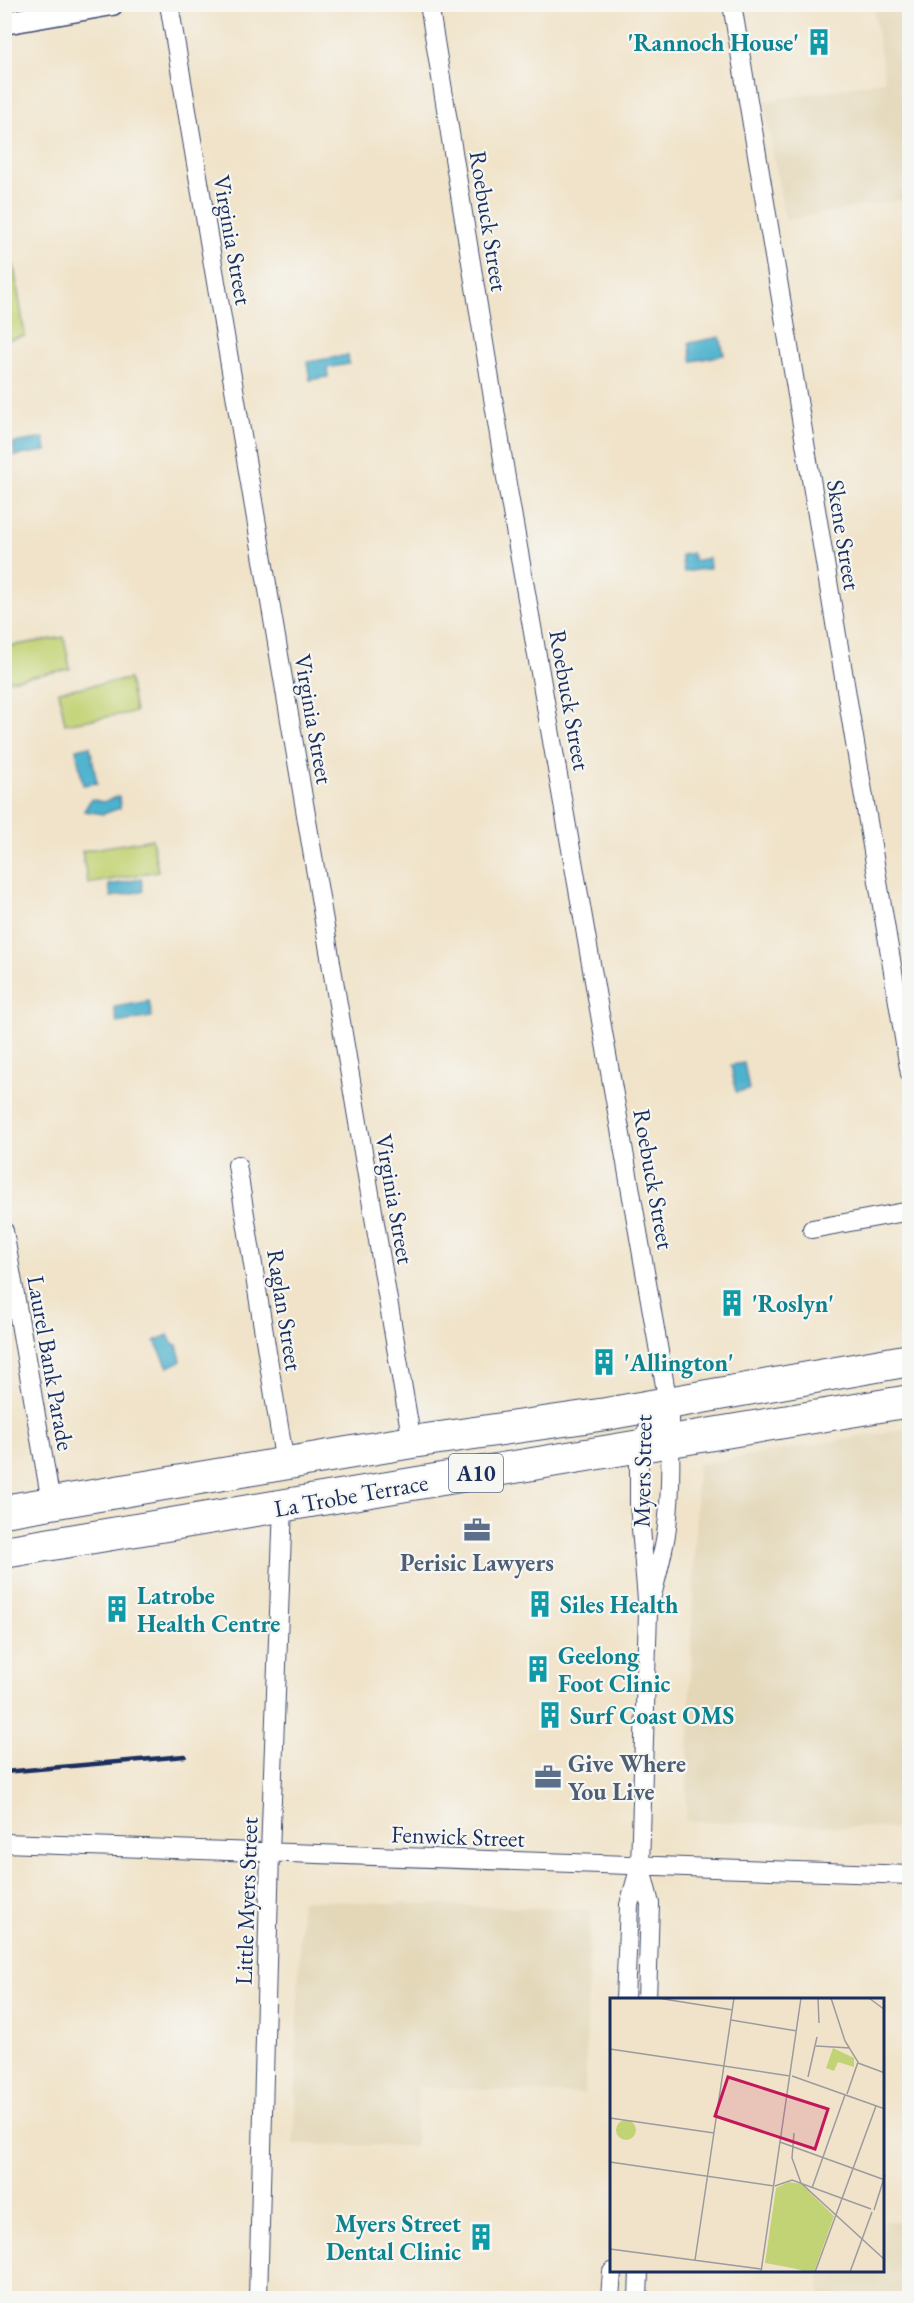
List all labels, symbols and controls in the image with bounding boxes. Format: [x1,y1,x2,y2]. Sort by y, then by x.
place label: 'Rannoch House' [628,27,799,58]
building icon: 'Rannoch House' [804,27,834,57]
street label: Roebuck Street [463,148,515,294]
street label: Virginia Street [206,173,260,308]
street label: Skene Street [820,478,868,593]
street label: Roebuck Street [542,627,598,773]
street label: Virginia Street [287,652,341,787]
street label: Roebuck Street [626,1106,682,1252]
street label: Virginia Street [368,1132,422,1267]
street label: Raglan Street [260,1247,310,1373]
street label: Laurel Bank Parade [20,1273,82,1453]
building icon: 'Roslyn' [717,1288,747,1318]
place label: 'Roslyn' [752,1288,834,1320]
building icon: 'Allington' [589,1347,619,1377]
place label: 'Allington' [624,1347,734,1379]
street label: Myers Street [626,1414,658,1528]
road number: A10 [449,1454,503,1492]
street label: La Trobe Terrace [272,1466,430,1524]
office icon: Perisic Lawyers [462,1515,492,1545]
place label: Perisic Lawyers [400,1547,554,1579]
place label: Latrobe Health Centre [137,1580,280,1639]
building icon: Siles Health [525,1589,555,1619]
place label: Siles Health [560,1589,679,1620]
building icon: Latrobe Health Centre [102,1594,132,1624]
place label: Geelong Foot Clinic [558,1640,671,1699]
building icon: Geelong Foot Clinic [523,1654,553,1684]
building icon: Surf Coast OMS [535,1700,565,1730]
place label: Surf Coast OMS [570,1700,734,1731]
place label: Give Where You Live [568,1748,686,1807]
office icon: Give Where You Live [533,1762,563,1792]
street label: Little Myers Street [228,1816,264,1986]
street label: Fenwick Street [391,1818,526,1854]
inset map [610,1998,884,2273]
place label: Myers Street Dental Clinic [326,2208,461,2267]
building icon: Myers Street Dental Clinic [466,2222,496,2252]

